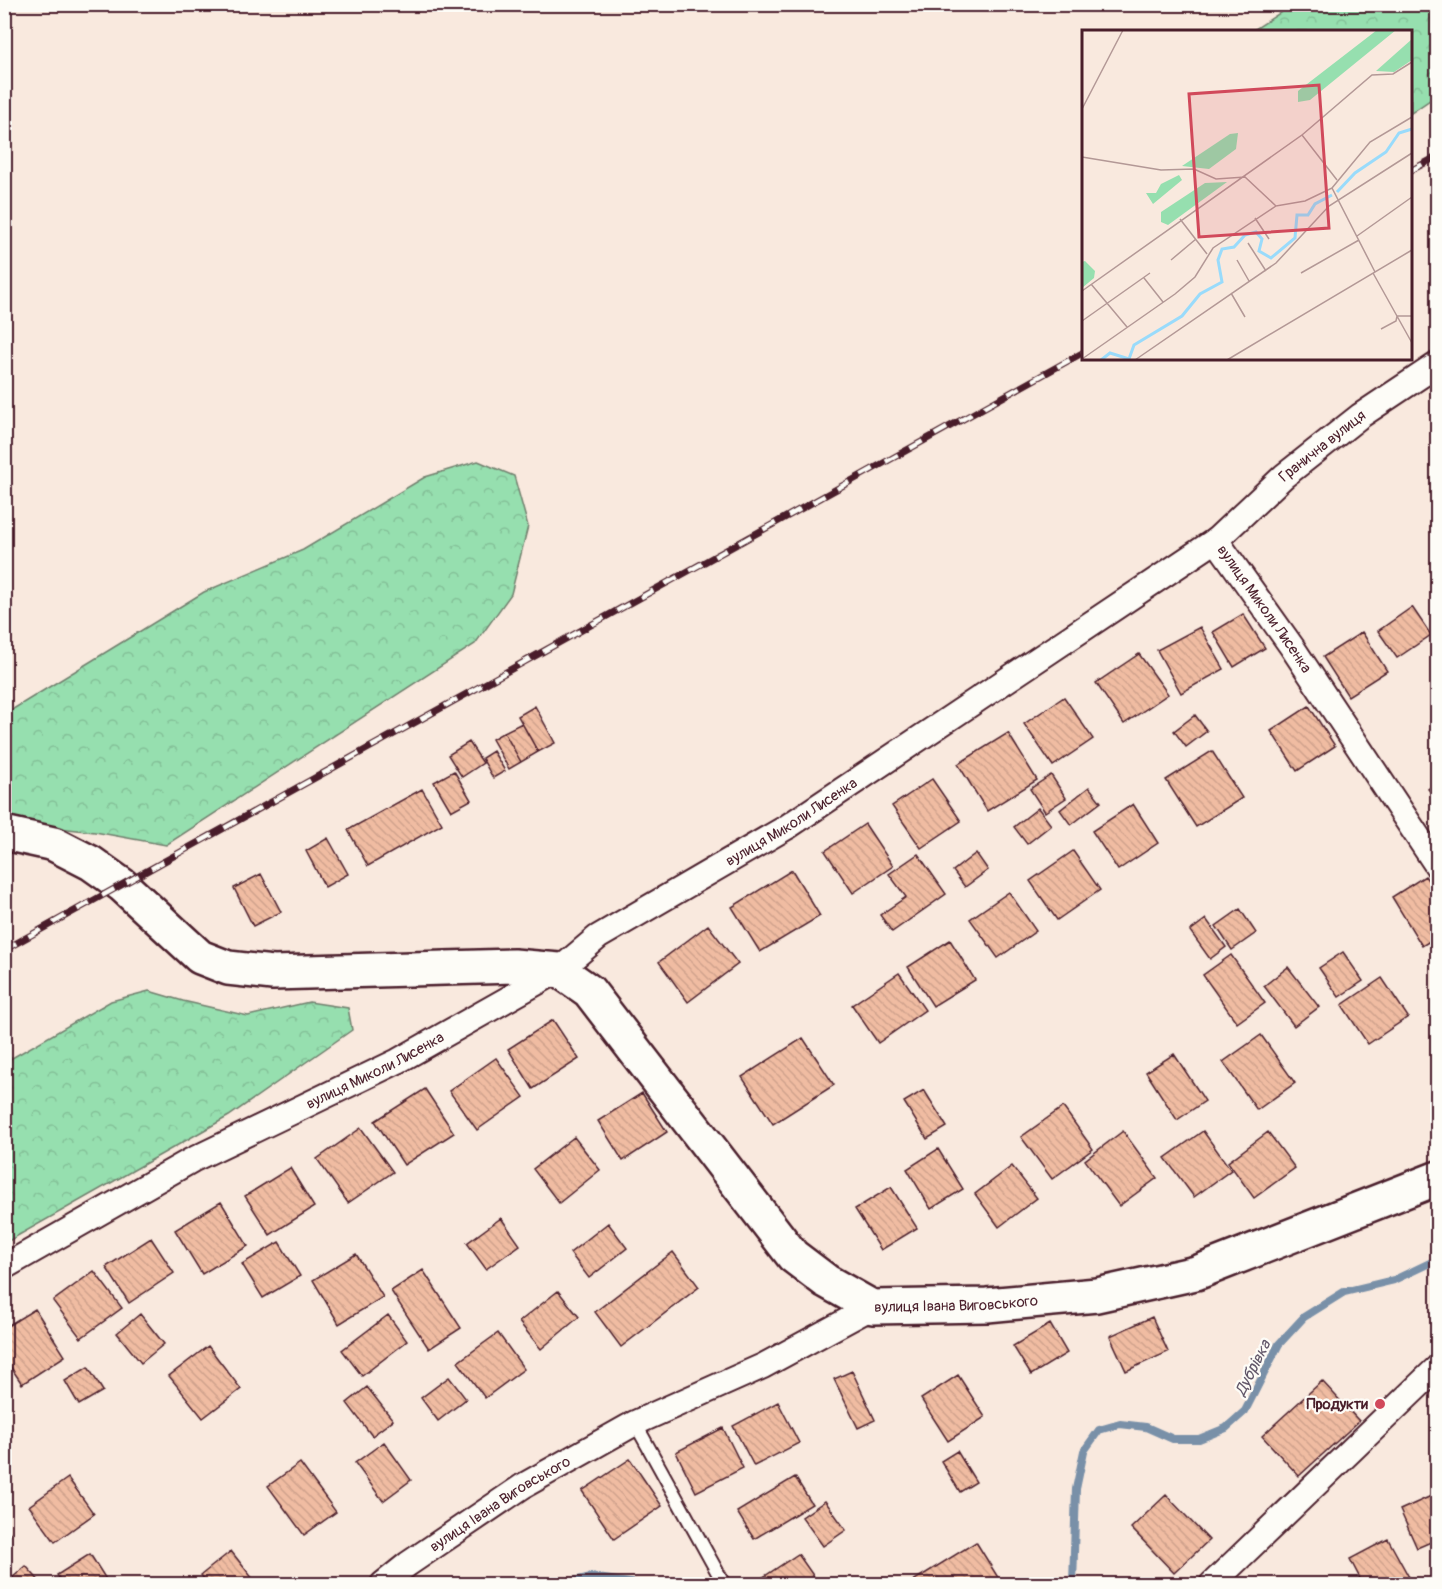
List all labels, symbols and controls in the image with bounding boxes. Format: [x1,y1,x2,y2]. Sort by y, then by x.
inset map [1082,30,1412,360]
street label: Гранична вулиця [1274,406,1369,486]
street label: вулиця Миколи Лисенка [1213,541,1316,677]
street label: вулиця Миколи Лисенка [722,773,861,870]
street label: вулиця Миколи Лисенка [303,1028,447,1113]
street label: вулиця Івана Виговського [874,1291,1039,1316]
water label: Дубрівка [1230,1336,1276,1400]
place label: Продукти [1307,1395,1368,1414]
marker: Продукти [1373,1397,1387,1411]
street label: вулиця Івана Виговського [426,1452,574,1556]

